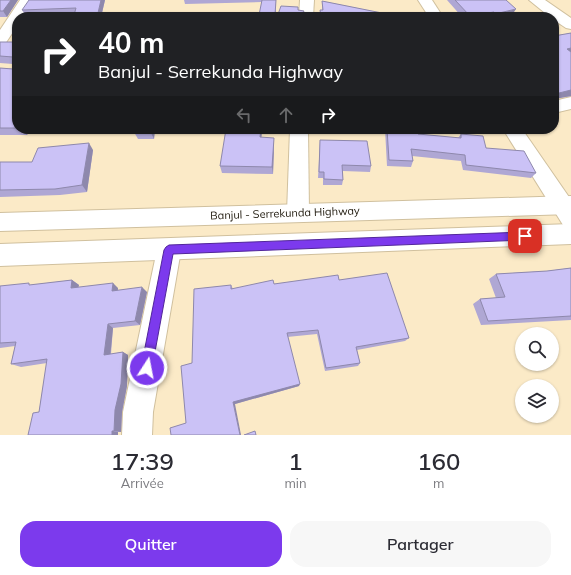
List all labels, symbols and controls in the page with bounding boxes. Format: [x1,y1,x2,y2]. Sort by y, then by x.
text: 40 m [98,25,164,60]
icon: right [32,28,84,80]
text: Banjul - Serrekunda Highway [98,60,343,83]
icon: left [233,104,255,126]
icon: ahead [275,104,297,126]
icon: right [317,104,339,126]
street label: Banjul - Serrekunda Highway [210,203,360,223]
pin [508,219,542,253]
icon: arrive [514,225,536,247]
map controls [515,327,559,423]
button: search [515,327,559,371]
position arrow [126,347,168,389]
button: layers [515,379,559,423]
text: 17:39 [111,446,174,476]
text: 1 [288,446,303,476]
text: 160 [417,446,460,476]
text: Arrivée [121,475,164,491]
text: min [284,475,307,491]
text: m [433,475,444,491]
button: Quitter [20,521,282,567]
button: Partager [290,521,551,567]

